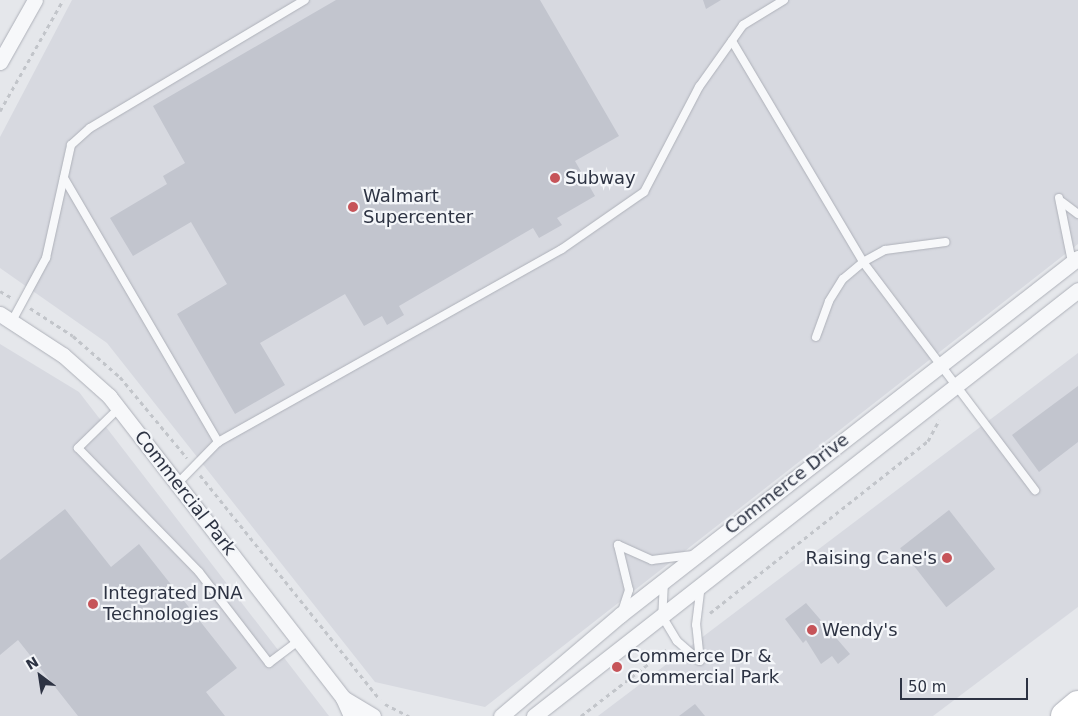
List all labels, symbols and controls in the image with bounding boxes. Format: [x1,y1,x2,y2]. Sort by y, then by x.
place label: Subway [565,167,636,189]
marker: Subway [549,172,561,184]
place label: Walmart Supercenter [363,186,473,228]
marker: Walmart Supercenter [347,201,359,213]
street label: Commercial Park [130,426,240,560]
street label: Commerce Drive [721,429,853,539]
place label: Raising Cane's [806,547,937,569]
marker: Raising Cane's [941,552,953,564]
place label: Integrated DNA Technologies [103,583,243,626]
marker: Integrated DNA Technologies [87,598,99,610]
place label: Wendy's [822,619,898,641]
marker: Wendy's [806,624,818,636]
place label: Commerce Dr & Commercial Park [627,646,779,689]
north arrow [15,651,65,701]
text: N [23,653,41,673]
marker: Commerce Dr & Commercial Park [611,661,623,673]
scale bar [903,668,1030,700]
text: 50 m [908,678,946,696]

